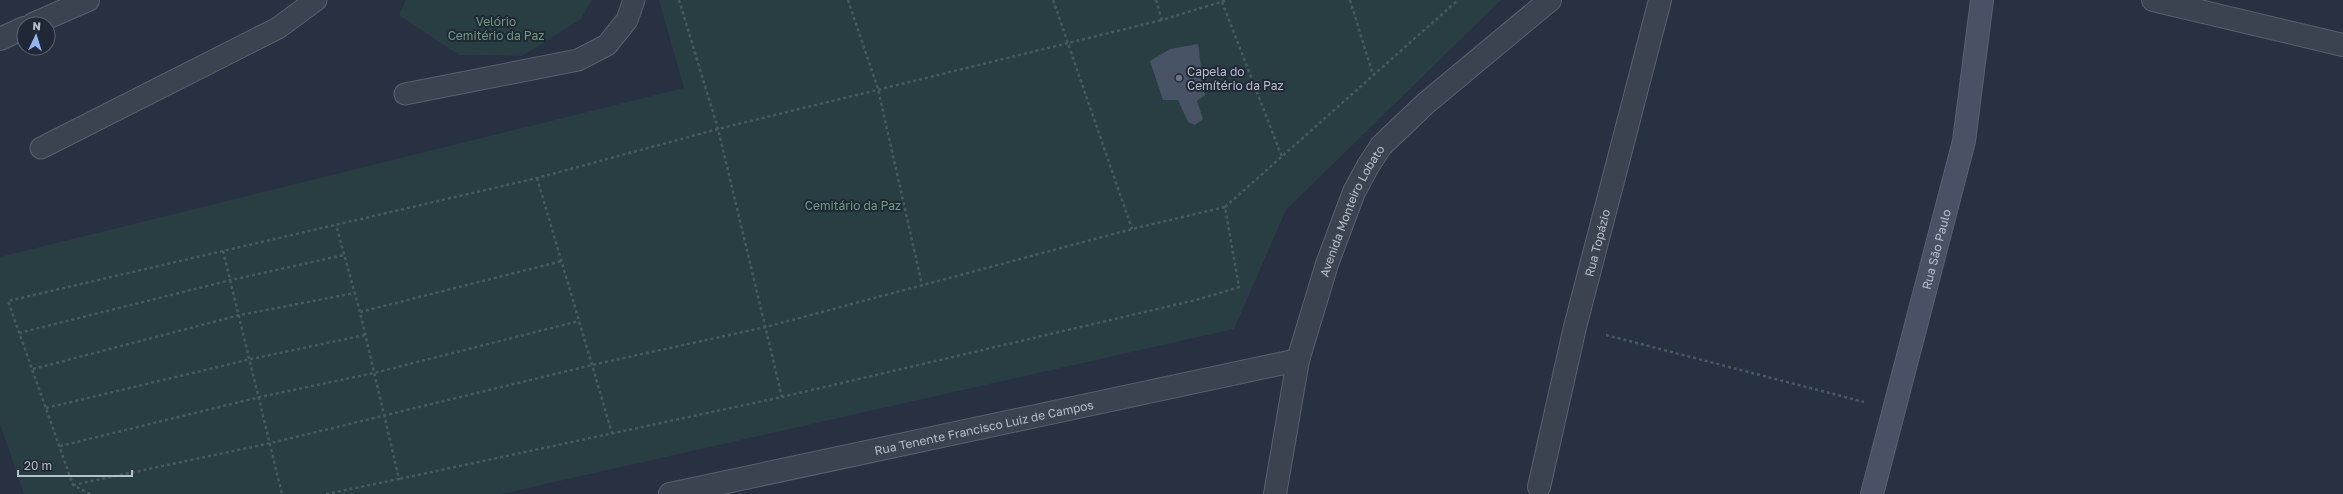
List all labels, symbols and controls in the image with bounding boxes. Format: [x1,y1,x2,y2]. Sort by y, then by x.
park label: Velório Cemitério da Paz [448,14,544,43]
north arrow [16,16,56,56]
text: N [32,19,41,32]
place label: Capela do Cemítério da Paz [1187,64,1284,93]
marker: Capela do Cemítério da Paz [1174,73,1184,83]
street label: Avenida Monteiro Lobato [1316,142,1387,278]
park label: Cemitário da Paz [805,198,901,213]
street label: Rua Topázio [1581,207,1613,278]
street label: Rua São Paulo [1918,207,1953,291]
street label: Rua Tenente Francisco Luiz de Campos [873,396,1095,458]
scale bar [18,452,132,478]
text: 20 m [24,458,52,473]

